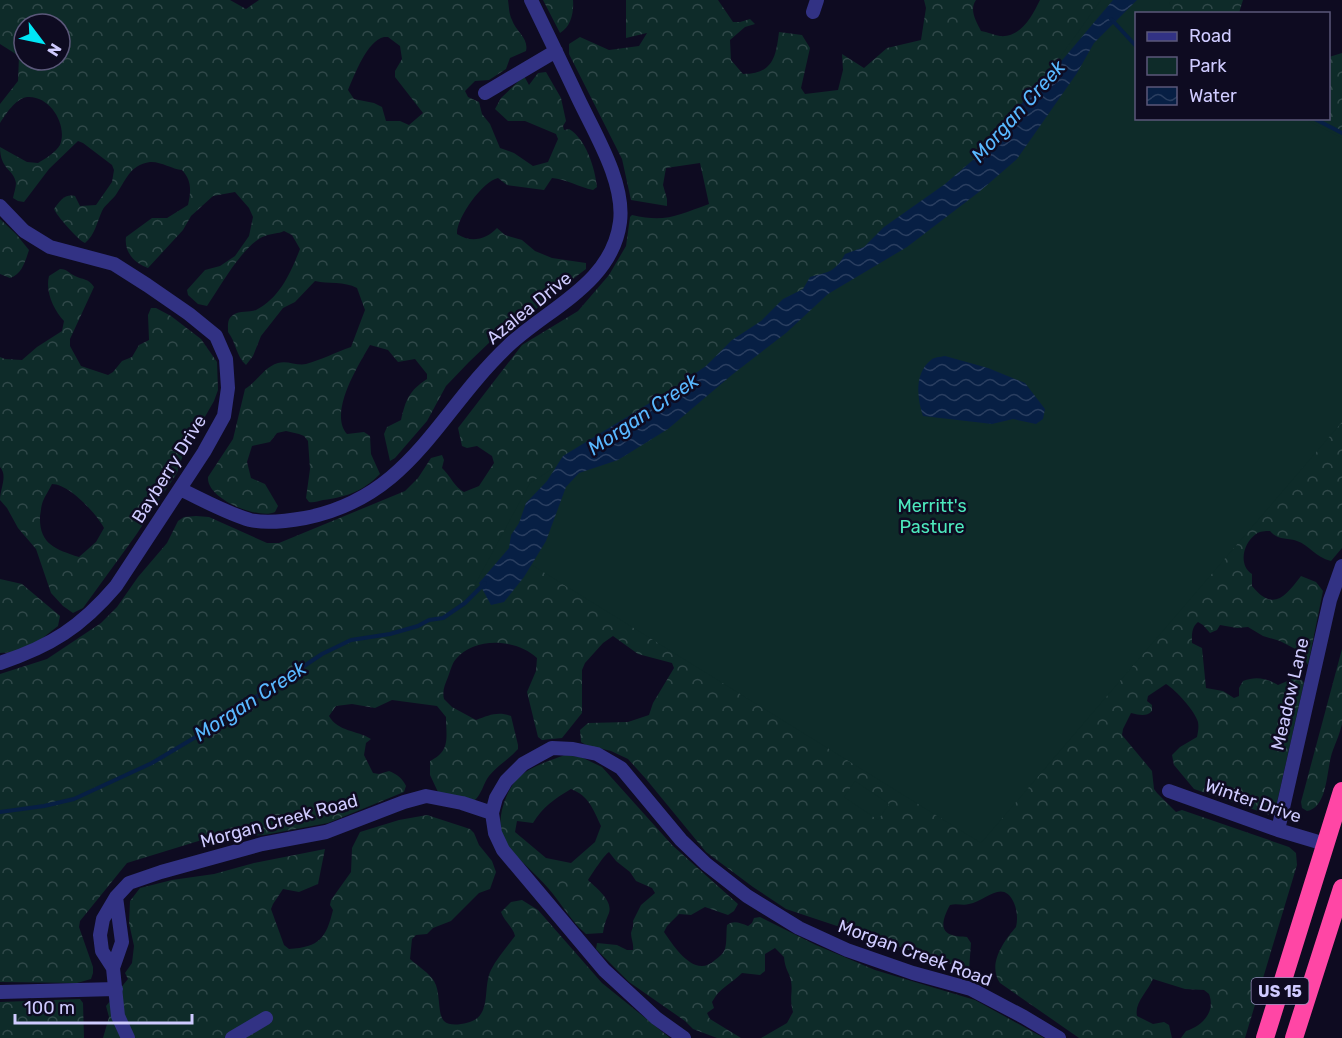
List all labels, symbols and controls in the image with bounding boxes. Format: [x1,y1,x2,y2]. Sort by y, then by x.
north arrow [12,12,72,72]
legend [1135,12,1330,120]
text: Road [1189,25,1232,47]
text: N [43,40,65,60]
water label: Morgan Creek [966,55,1071,167]
text: Park [1189,55,1227,77]
text: Water [1189,85,1237,107]
street label: Azalea Drive [482,267,576,349]
water label: Morgan Creek [583,368,704,460]
street label: Bayberry Drive [127,411,211,527]
park label: Merritt's Pasture [897,495,967,538]
street label: Meadow Lane [1266,636,1314,752]
water label: Morgan Creek [189,655,311,746]
street label: Winter Drive [1202,774,1304,828]
street label: Morgan Creek Road [198,789,360,853]
street label: Morgan Creek Road [835,915,995,991]
road number: US 15 [1252,978,1308,1004]
scale bar [15,987,192,1025]
text: 100 m [24,997,75,1019]

